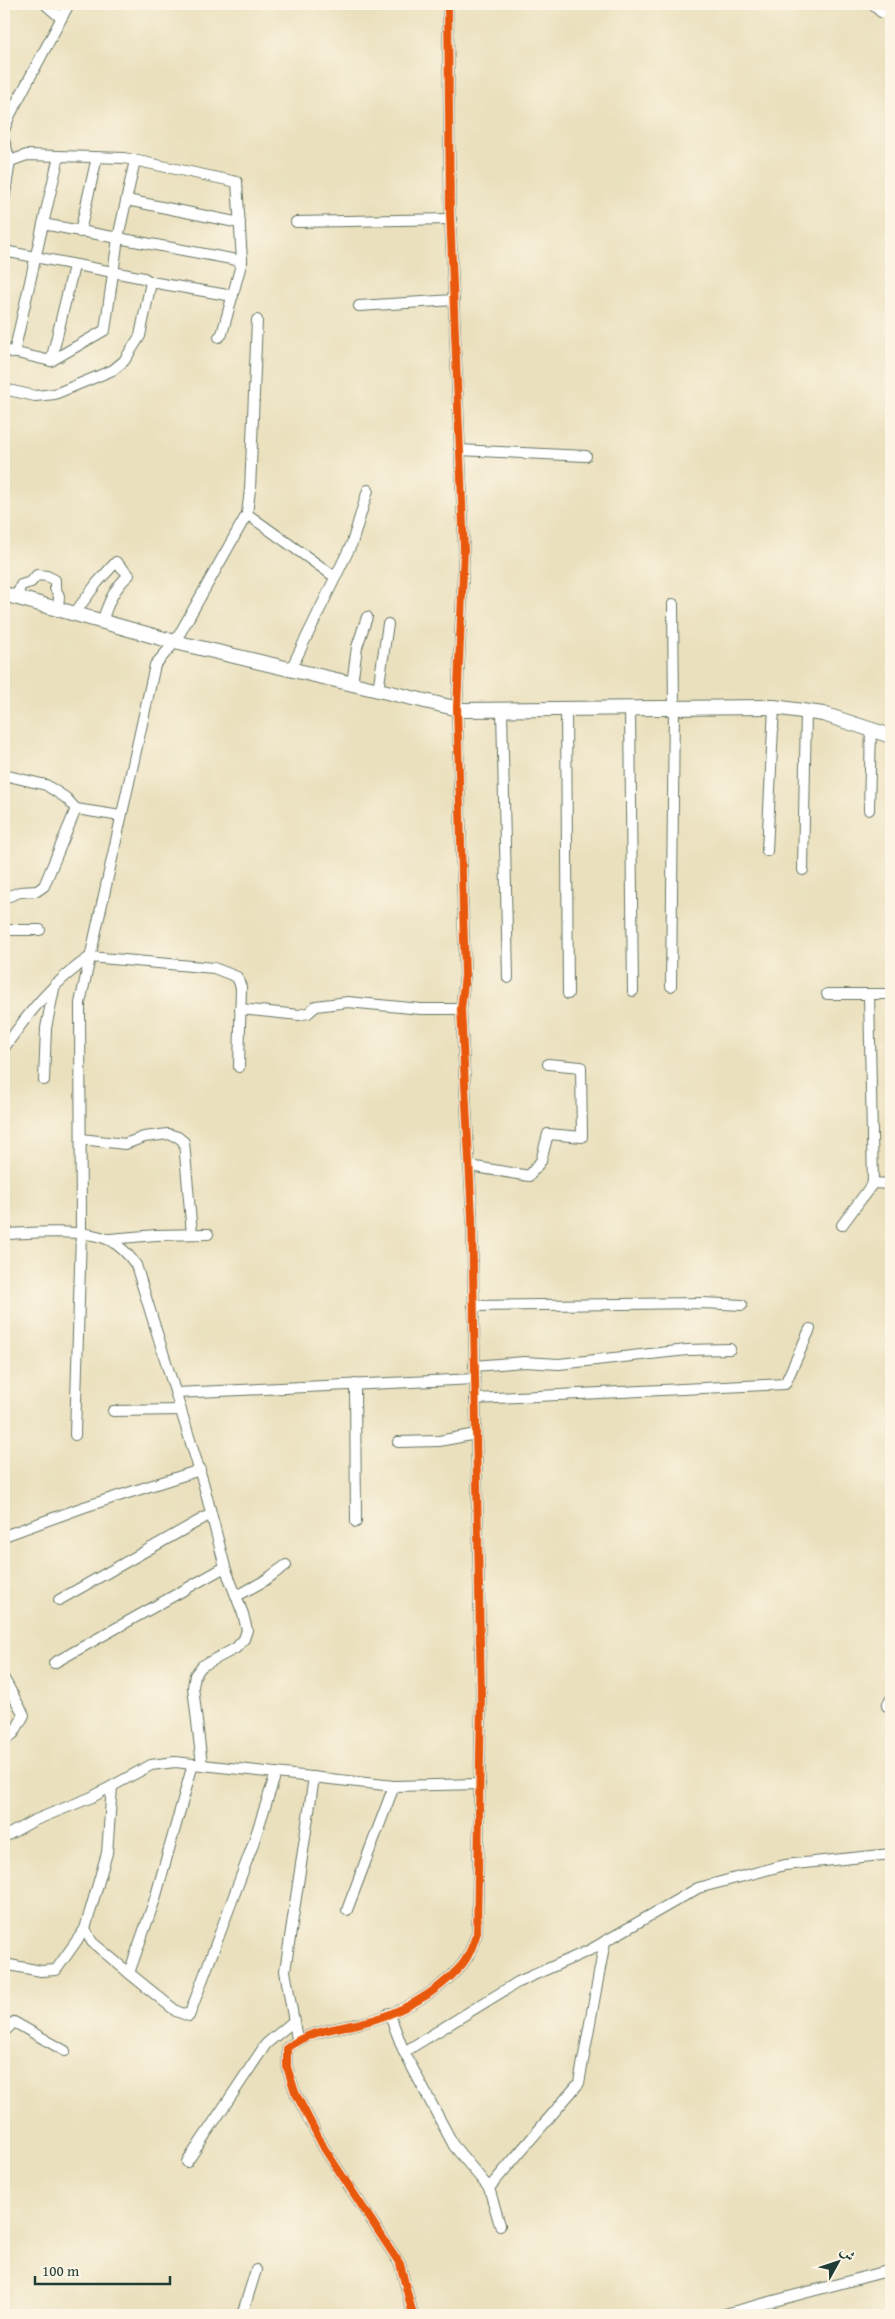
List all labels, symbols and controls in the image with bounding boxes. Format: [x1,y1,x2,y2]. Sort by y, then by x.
north arrow [812,2236,862,2286]
text: ش [836,2242,860,2265]
scale bar [35,2254,170,2286]
text: 100 m [42,2260,80,2281]

